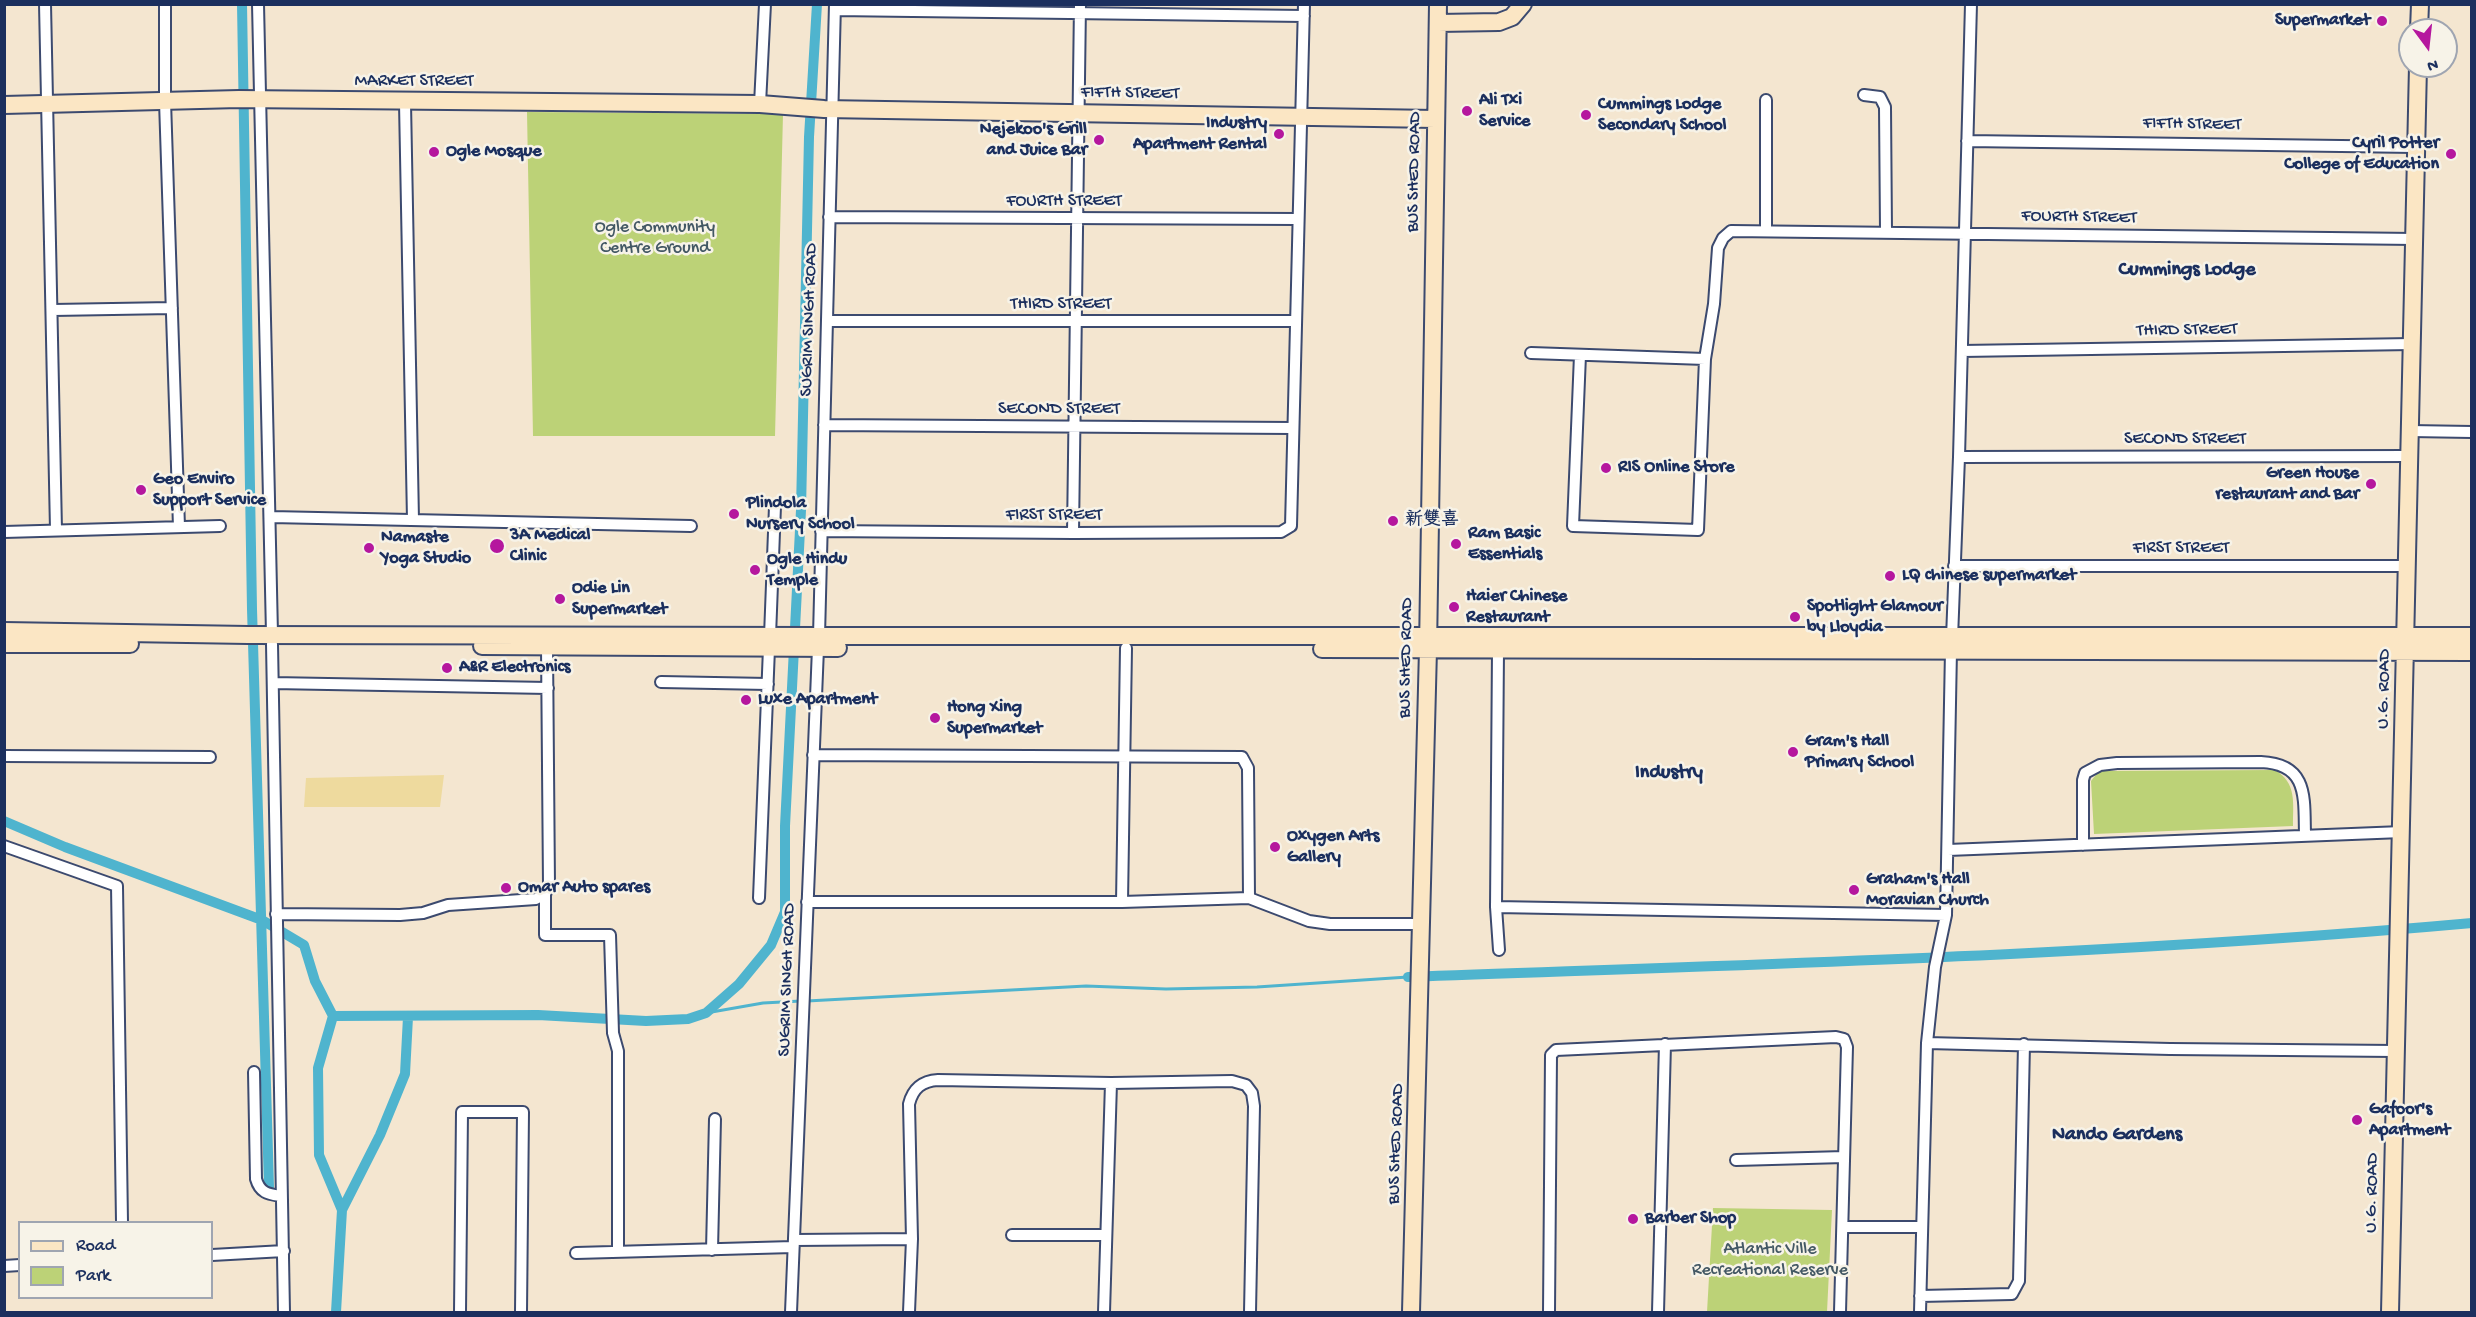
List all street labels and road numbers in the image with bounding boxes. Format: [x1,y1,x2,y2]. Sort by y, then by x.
street label: MARKET STREET [355,71,473,93]
street label: FIFTH STREET [1081,82,1179,106]
street label: BUS SHED ROAD [1403,111,1427,233]
street label: FIFTH STREET [2143,113,2241,137]
street label: FOURTH STREET [1006,191,1122,213]
street label: FOURTH STREET [2021,206,2137,230]
street label: SUGRIM SINGH ROAD [797,243,823,397]
street label: THIRD STREET [1010,294,1112,316]
street label: THIRD STREET [2136,319,2238,343]
street label: SECOND STREET [998,399,1120,421]
street label: SECOND STREET [2124,429,2246,451]
street label: FIRST STREET [1006,505,1102,527]
street label: FIRST STREET [2133,538,2229,560]
street label: BUS SHED ROAD [1395,597,1419,719]
street label: U.G. ROAD [2374,649,2396,729]
street label: SUGRIM SINGH ROAD [775,903,801,1057]
street label: BUS SHED ROAD [1384,1083,1410,1205]
street label: U.G. ROAD [2362,1153,2384,1233]

